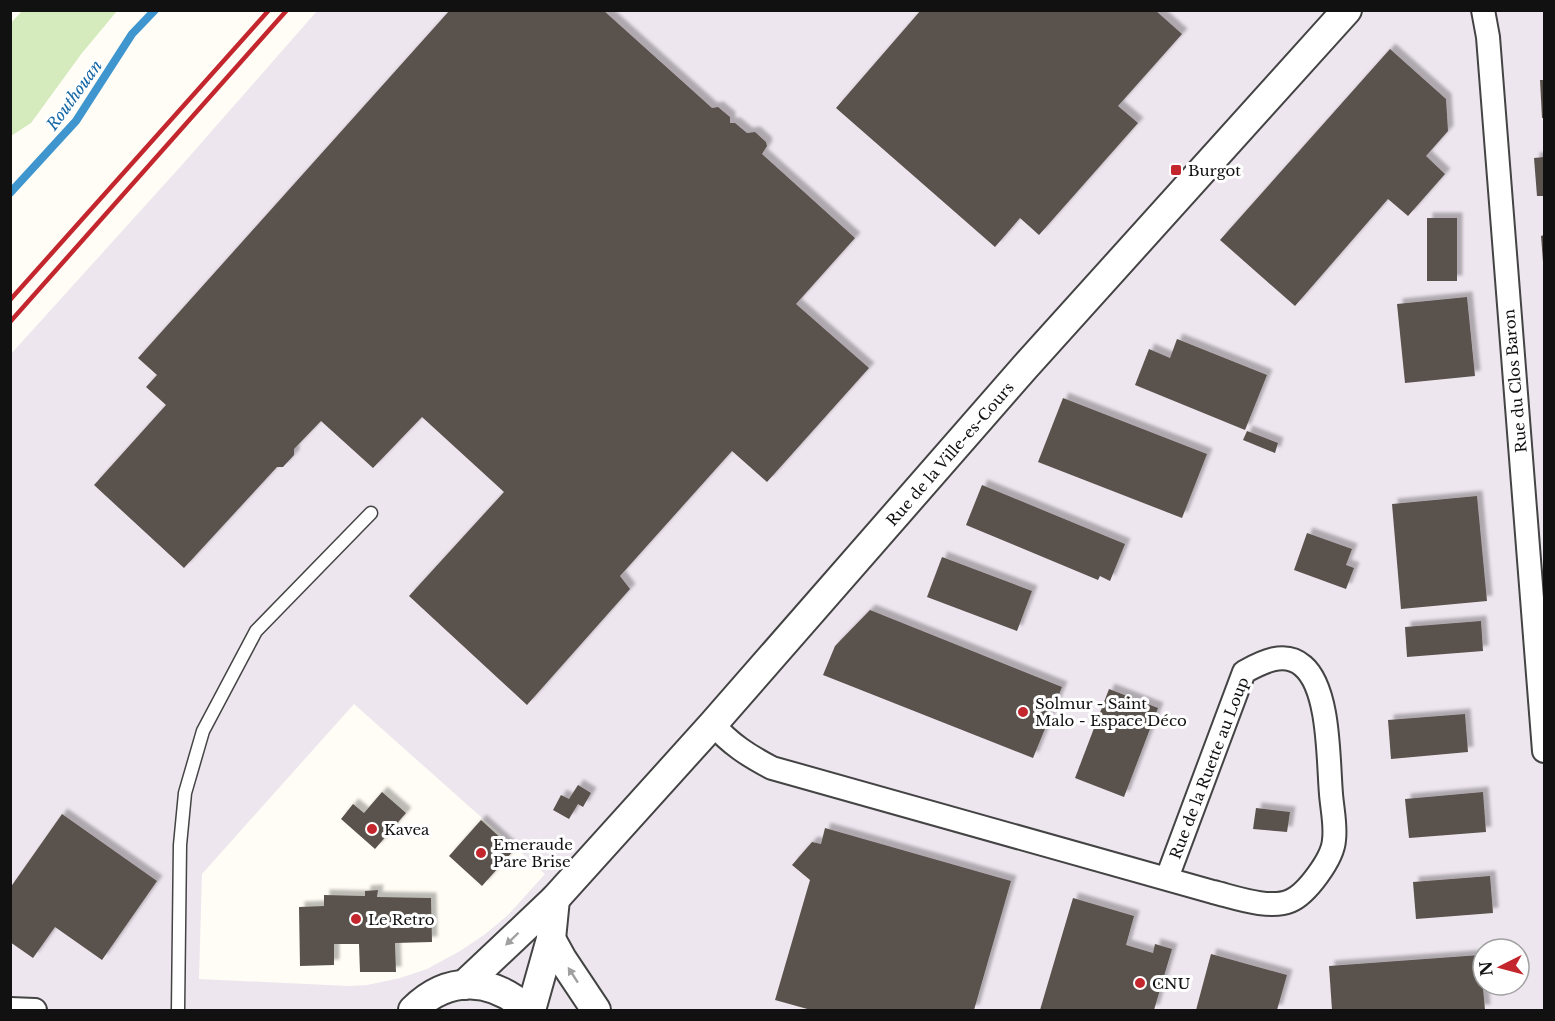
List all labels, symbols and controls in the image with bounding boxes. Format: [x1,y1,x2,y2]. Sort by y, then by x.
water label: Routhouan [41,56,106,135]
place label: Burgot [1188,161,1241,180]
marker: Burgot [1169,163,1183,177]
street label: Rue du Clos Baron [1499,308,1531,454]
street label: Rue de la Ville-es-Cours [882,378,1018,530]
street label: Rue de la Ruette au Loup [1165,674,1253,862]
place label: Solmur - Saint Malo - Espace Déco [1035,694,1187,730]
marker: Solmur - Saint Malo - Espace Déco [1016,705,1030,719]
place label: Kavea [384,820,430,839]
marker: Kavea [365,822,379,836]
place label: Emeraude Pare Brise [493,835,573,871]
marker: Emeraude Pare Brise [474,846,488,860]
place label: Le Retro [368,910,435,929]
marker: Le Retro [349,912,363,926]
one-way arrow [506,931,520,945]
north arrow [1471,937,1531,997]
text: N [1475,960,1497,977]
one-way arrow [567,968,579,984]
place label: CNU [1152,974,1191,993]
marker: CNU [1133,976,1147,990]

